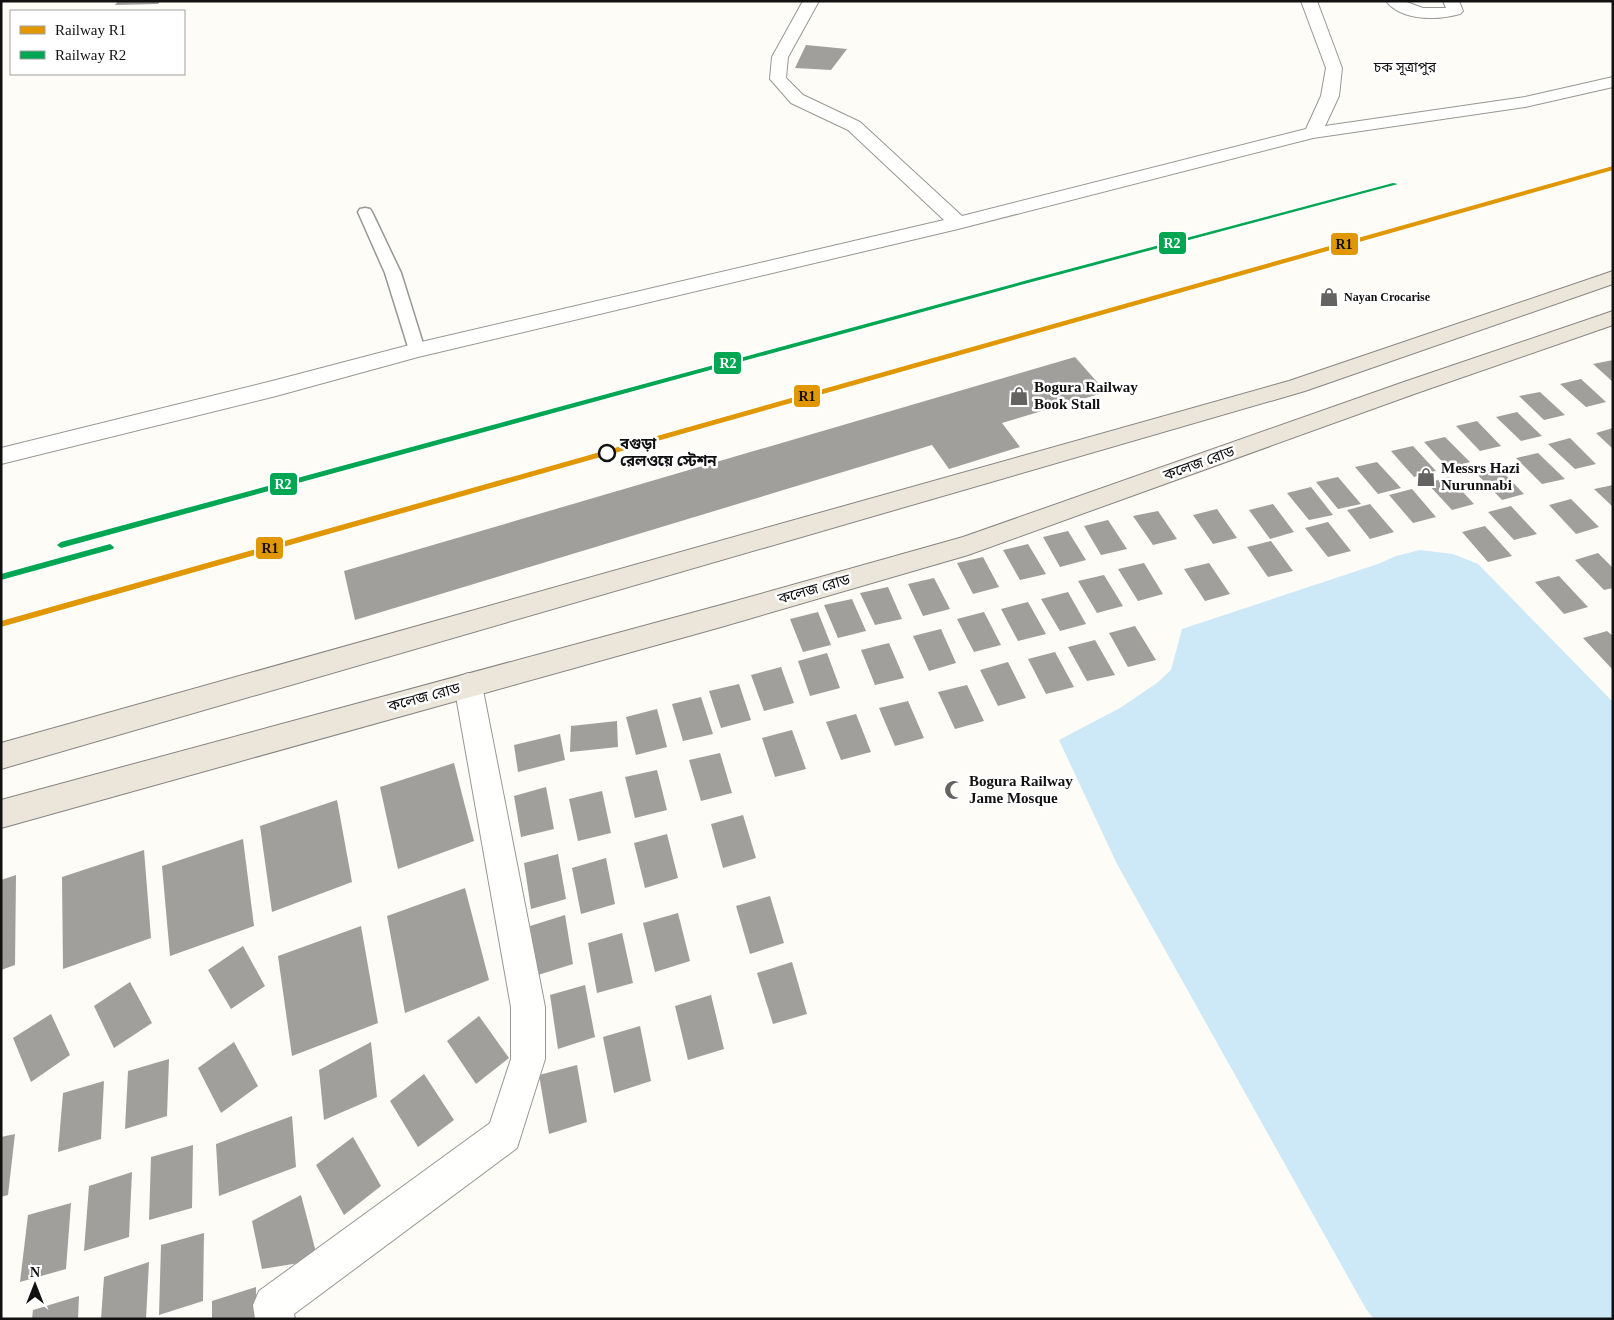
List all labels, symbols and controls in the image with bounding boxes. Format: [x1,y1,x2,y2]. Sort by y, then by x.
legend [10,10,185,75]
text: Railway R1 [55,22,126,38]
text: Railway R2 [55,47,126,63]
district label: চক সূত্রাপুর [1373,60,1437,76]
line badge: R2 [1158,231,1187,255]
line badge: R1 [1330,232,1359,256]
text: R2 [1163,236,1181,251]
text: R1 [1335,237,1353,252]
shop icon: Nayan Crocarise [1318,286,1340,308]
place label: Nayan Crocarise [1344,290,1431,304]
line badge: R2 [713,351,742,375]
text: R2 [719,356,737,371]
place label: Bogura Railway Book Stall [1034,379,1138,412]
line badge: R1 [793,384,821,408]
shop icon: Bogura Railway Book Stall [1008,385,1030,407]
text: R1 [798,389,816,404]
place label: বগুড়া রেলওয়ে স্টেশন [619,436,717,469]
street label: কলেজ রোড [1160,443,1237,484]
marker: বগুড়া রেলওয়ে স্টেশন [598,444,616,462]
place label: Messrs Hazi Nurunnabi [1441,460,1520,493]
shop icon: Messrs Hazi Nurunnabi [1415,466,1437,488]
line badge: R2 [269,472,298,496]
text: R2 [274,477,292,492]
line badge: R1 [255,536,284,560]
text: R1 [261,541,279,556]
street label: কলেজ রোড [775,571,852,607]
street label: কলেজ রোড [385,680,462,715]
place label: Bogura Railway Jame Mosque [969,773,1073,806]
mosque icon: Bogura Railway Jame Mosque [943,779,965,801]
north arrow [10,1260,60,1310]
text: N [30,1265,40,1280]

